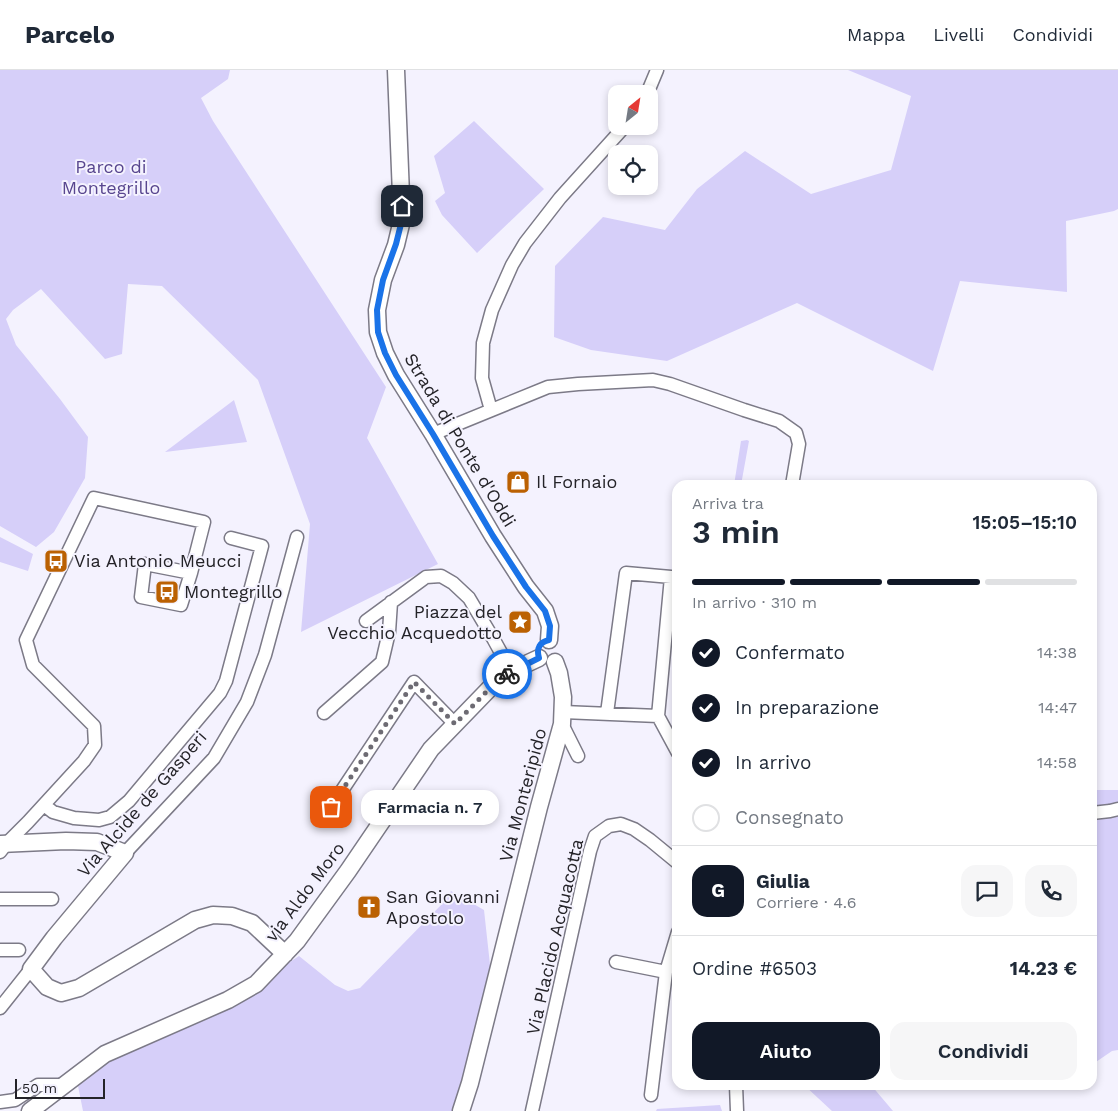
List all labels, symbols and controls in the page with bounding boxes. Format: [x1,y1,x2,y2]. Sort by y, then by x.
text: Parcelo [25,21,115,49]
text: Mappa [847,24,905,45]
text: Livelli [933,24,984,45]
text: Condividi [1012,24,1093,45]
north arrow [608,85,658,135]
map controls [608,85,658,195]
button: locate [608,145,658,195]
park label: Parco di Montegrillo [62,156,160,198]
pin [381,185,423,227]
icon: home [388,192,416,220]
street label: Strada di Ponte d'Oddi [400,349,521,530]
shop icon: Il Fornaio [505,469,531,495]
place label: Il Fornaio [536,471,617,492]
text: Arriva tra [692,494,764,513]
text: 15:05–15:10 [972,511,1077,534]
text: 3 min [692,513,780,551]
bus stop icon: Via Antonio Meucci [43,548,69,574]
place label: Via Antonio Meucci [74,550,241,571]
bus stop icon: Montegrillo [154,579,180,605]
place label: Montegrillo [184,581,283,602]
text: In arrivo · 310 m [692,593,817,612]
place label: Piazza del Vecchio Acquedotto [327,601,502,643]
place icon: Piazza del Vecchio Acquedotto [507,609,533,635]
icon: check [692,639,720,667]
text: Confermato [735,641,845,664]
text: 14:38 [1037,643,1077,662]
courier [482,649,532,699]
icon: bike [493,660,521,688]
icon: check [692,694,720,722]
text: In preparazione [735,696,879,719]
text: 14:47 [1038,698,1077,717]
street label: Via Monteripido [495,726,550,864]
street label: Via Alcide de Gasperi [73,727,211,881]
icon: check [692,749,720,777]
text: In arrivo [735,751,811,774]
text: 14:58 [1037,753,1077,772]
pin [310,786,352,828]
callout: Farmacia n. 7 [361,790,498,824]
icon: bag [317,793,345,821]
text: Farmacia n. 7 [378,798,482,817]
text: Consegnato [735,806,844,829]
street label: Via Placido Acquacotta [522,837,587,1037]
street label: via Aldo Moro [260,838,349,945]
button: chat [961,865,1013,917]
button: phone [1025,865,1077,917]
text: Giulia [756,870,810,893]
text: G [711,879,725,902]
place label: San Giovanni Apostolo [386,886,500,928]
text: Corriere · 4.6 [756,893,857,912]
church icon: San Giovanni Apostolo [356,894,382,920]
text: Ordine #6503 [692,957,817,980]
text: 14.23 € [1010,957,1077,980]
button: Aiuto [692,1022,880,1080]
button: Condividi [890,1022,1077,1080]
scale bar [15,1076,105,1099]
text: 50 m [22,1080,57,1096]

